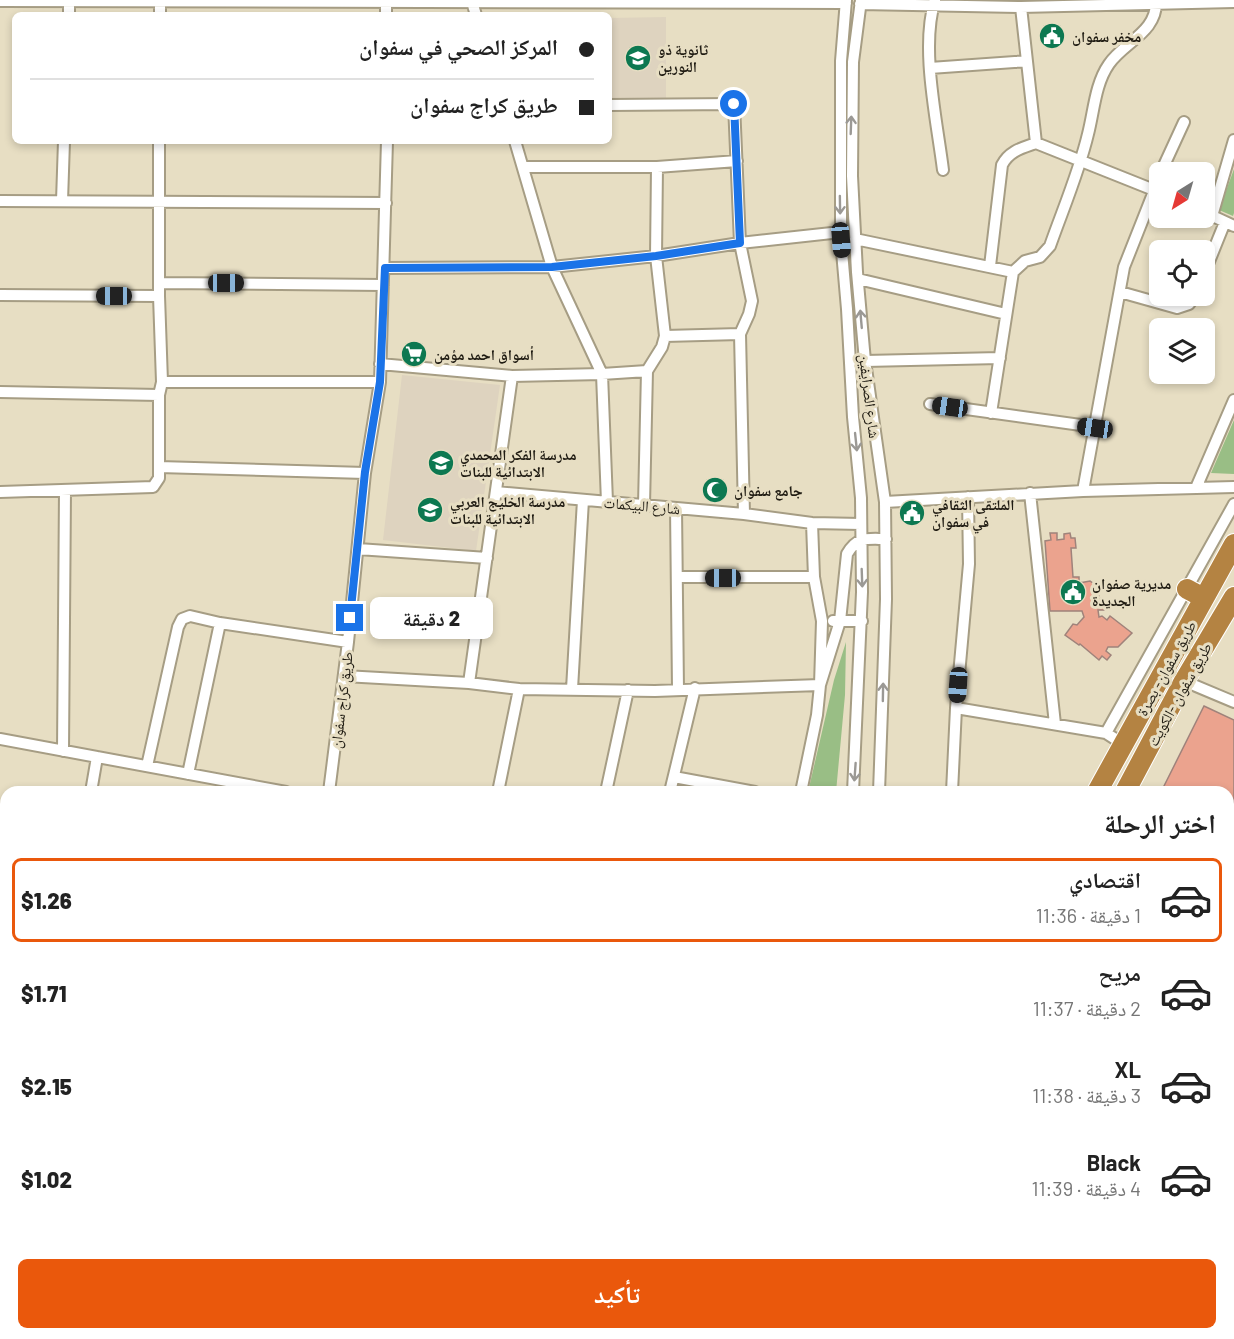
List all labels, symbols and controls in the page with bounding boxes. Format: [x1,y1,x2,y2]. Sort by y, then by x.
public building icon: مخفر سفوان [1037,21,1067,51]
place label: مخفر سفوان [1072,27,1141,46]
text: المركز الصحي في سفوان [359,33,558,59]
place label: ثانوية ذو النورين [658,40,709,76]
school or university icon: ثانوية ذو النورين [623,43,653,73]
route start [720,90,747,117]
text: طريق كراج سفوان [410,91,558,117]
one-way arrow [846,115,857,135]
north arrow [1149,162,1215,228]
map controls [1149,162,1215,384]
one-way arrow [834,195,846,215]
car [830,221,852,259]
button: locate [1149,240,1215,306]
car [208,274,244,292]
car [96,287,132,305]
one-way arrow [855,310,866,330]
button: layers [1149,318,1215,384]
supermarket icon: أسواق احمد مؤمن [399,339,429,369]
place label: أسواق احمد مؤمن [434,345,534,364]
street label: شارع الصرايفين [854,353,884,439]
car [931,396,969,418]
car [1076,417,1114,439]
one-way arrow [851,431,862,451]
place label: مدرسة الفكر المحمدي الابتدائية للبنات [460,445,577,481]
school or university icon: مدرسة الفكر المحمدي الابتدائية للبنات [426,448,456,478]
mosque icon: جامع سفوان [700,475,730,505]
place label: جامع سفوان [734,481,803,501]
place label: مدرسة الخليج العربي الابتدائية للبنات [450,492,565,528]
street label: شارع البيكمات [603,493,681,519]
school or university icon: مدرسة الخليج العربي الابتدائية للبنات [415,495,445,525]
place label: الملتقى الثقافي في سفوان [932,495,1015,534]
public building icon: الملتقى الثقافي في سفوان [897,498,927,528]
one-way arrow [856,567,868,587]
car [705,569,741,587]
place label: مديرية صفوان الجديدة [1092,574,1171,609]
public building icon: مديرية صفوان الجديدة [1058,577,1088,607]
callout: 2 دقيقة [371,597,494,639]
route end [336,604,363,631]
text: 2 دقيقة [403,606,460,630]
street label: طريق سفوان- بصرة [1133,617,1201,720]
street label: طريق سفوان -الكويت [1143,639,1217,750]
street label: طريق كراج سفوان [326,651,358,750]
car [948,666,968,704]
one-way arrow [877,682,889,702]
one-way arrow [849,762,860,782]
text: اختر الرحلة [1104,806,1216,838]
text: اقتصادي [1069,866,1141,892]
icon: car [1159,873,1213,927]
text: $1.26 [21,887,72,913]
text: 1 دقيقة · 11:36 [1036,903,1141,927]
text: مريح [1098,959,1141,985]
icon: car [1159,966,1213,1020]
text: $1.71 [21,980,66,1006]
text: 2 دقيقة · 11:37 [1033,996,1141,1020]
text: XL [1115,1056,1141,1082]
icon: car [1159,1059,1213,1113]
text: $2.15 [21,1073,72,1099]
text: 3 دقيقة · 11:38 [1032,1083,1141,1107]
text: Black [1087,1149,1141,1175]
icon: car [1159,1152,1213,1206]
text: $1.02 [21,1166,72,1192]
text: 4 دقيقة · 11:39 [1032,1176,1141,1200]
button: تأكيد [18,1259,1216,1328]

